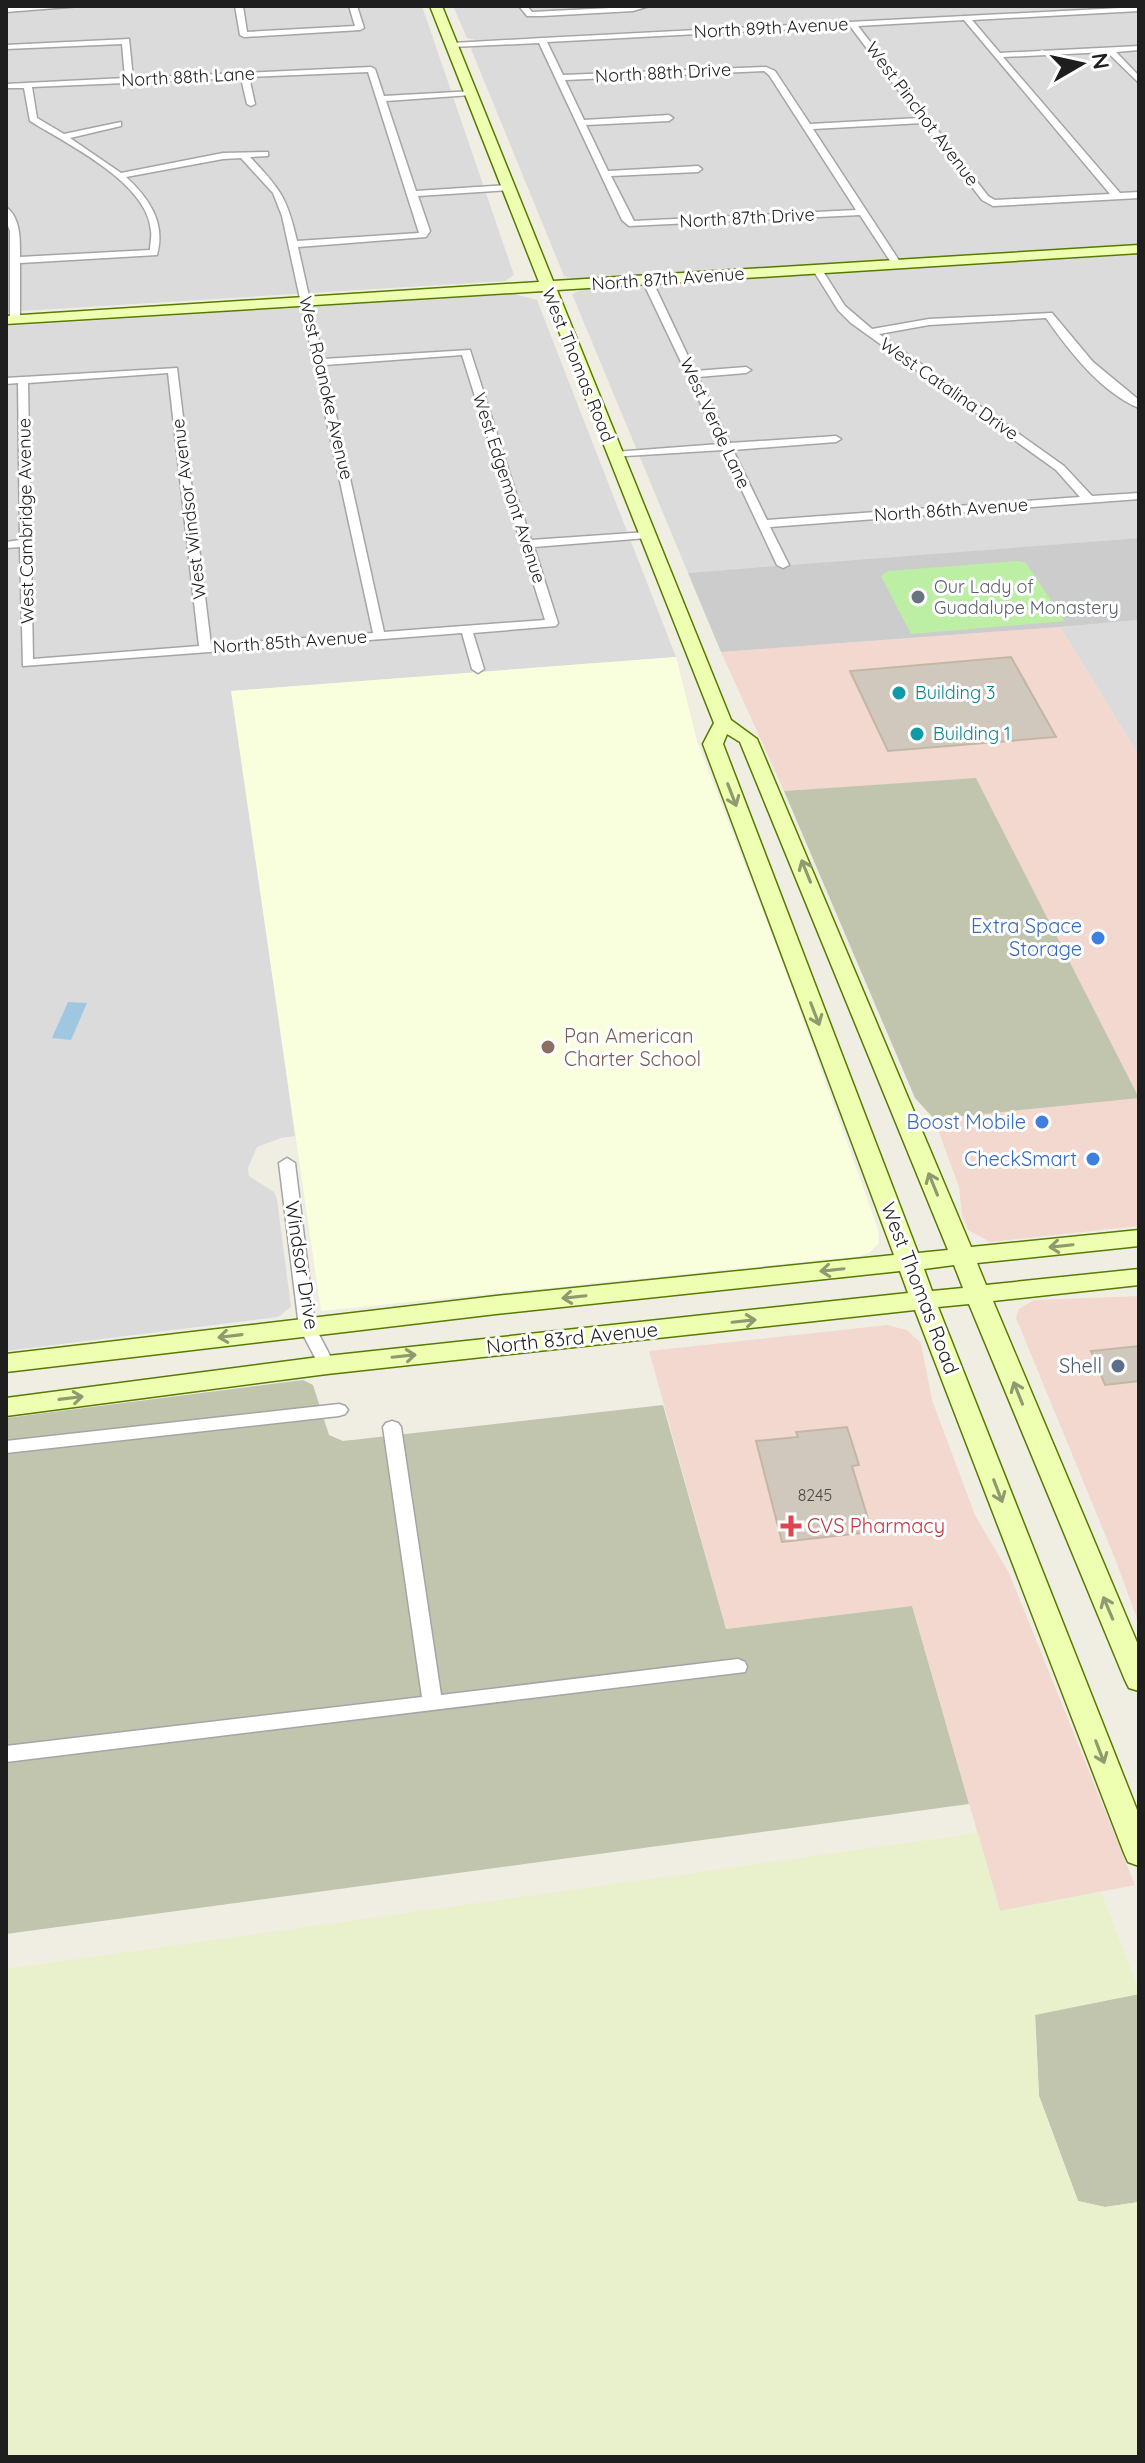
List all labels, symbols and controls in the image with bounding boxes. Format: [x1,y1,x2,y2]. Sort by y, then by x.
street label: North 89th Avenue [693,12,849,43]
north arrow [1041,24,1121,104]
street label: West Pinchot Avenue [861,37,984,190]
text: N [1086,51,1116,71]
street label: North 88th Drive [594,57,732,88]
street label: North 88th Lane [121,62,255,91]
street label: North 87th Drive [679,202,815,233]
street label: North 87th Avenue [591,262,745,295]
street label: West Thomas Road [537,284,620,445]
street label: West Roanoke Avenue [294,294,359,482]
street label: West Catalina Drive [876,332,1023,445]
street label: West Verde Lane [675,354,756,492]
street label: West Edgemont Avenue [468,390,551,586]
street label: West Windsor Avenue [166,417,211,601]
street label: West Cambridge Avenue [12,418,39,624]
street label: North 86th Avenue [873,493,1029,526]
place label: Our Lady of Guadalupe Monastery [934,575,1119,619]
marker: Our Lady of Guadalupe Monastery [909,588,927,606]
street label: North 85th Avenue [212,625,368,658]
place label: Building 3 [915,681,996,704]
marker: Building 3 [890,684,908,702]
place label: Building 1 [933,722,1011,745]
marker: Building 1 [908,725,926,743]
one-way arrow [726,782,740,807]
one-way arrow [797,859,812,884]
place label: Extra Space Storage [971,913,1082,961]
marker: Extra Space Storage [1089,929,1107,947]
one-way arrow [809,1001,823,1026]
place label: Pan American Charter School [564,1023,701,1071]
marker: Pan American Charter School [539,1038,557,1056]
place label: Boost Mobile [907,1109,1026,1134]
marker: Boost Mobile [1033,1113,1051,1131]
place label: CheckSmart [964,1146,1077,1171]
marker: CheckSmart [1084,1150,1102,1168]
one-way arrow [925,1172,939,1197]
street label: West Thomas Road [876,1198,965,1377]
street label: Windsor Drive [280,1199,325,1331]
one-way arrow [1049,1239,1075,1254]
one-way arrow [819,1263,846,1278]
one-way arrow [561,1290,587,1305]
one-way arrow [730,1313,757,1328]
street label: North 83rd Avenue [485,1316,659,1359]
one-way arrow [218,1329,243,1344]
one-way arrow [390,1349,417,1364]
place label: Shell [1059,1353,1102,1378]
marker: Shell [1109,1357,1127,1375]
one-way arrow [1009,1381,1024,1406]
one-way arrow [58,1390,83,1405]
one-way arrow [992,1478,1006,1503]
house number: 8245 [798,1485,832,1505]
place label: CVS Pharmacy [807,1513,945,1538]
marker: CVS Pharmacy [782,1517,800,1535]
one-way arrow [1100,1596,1115,1620]
one-way arrow [1094,1739,1108,1764]

